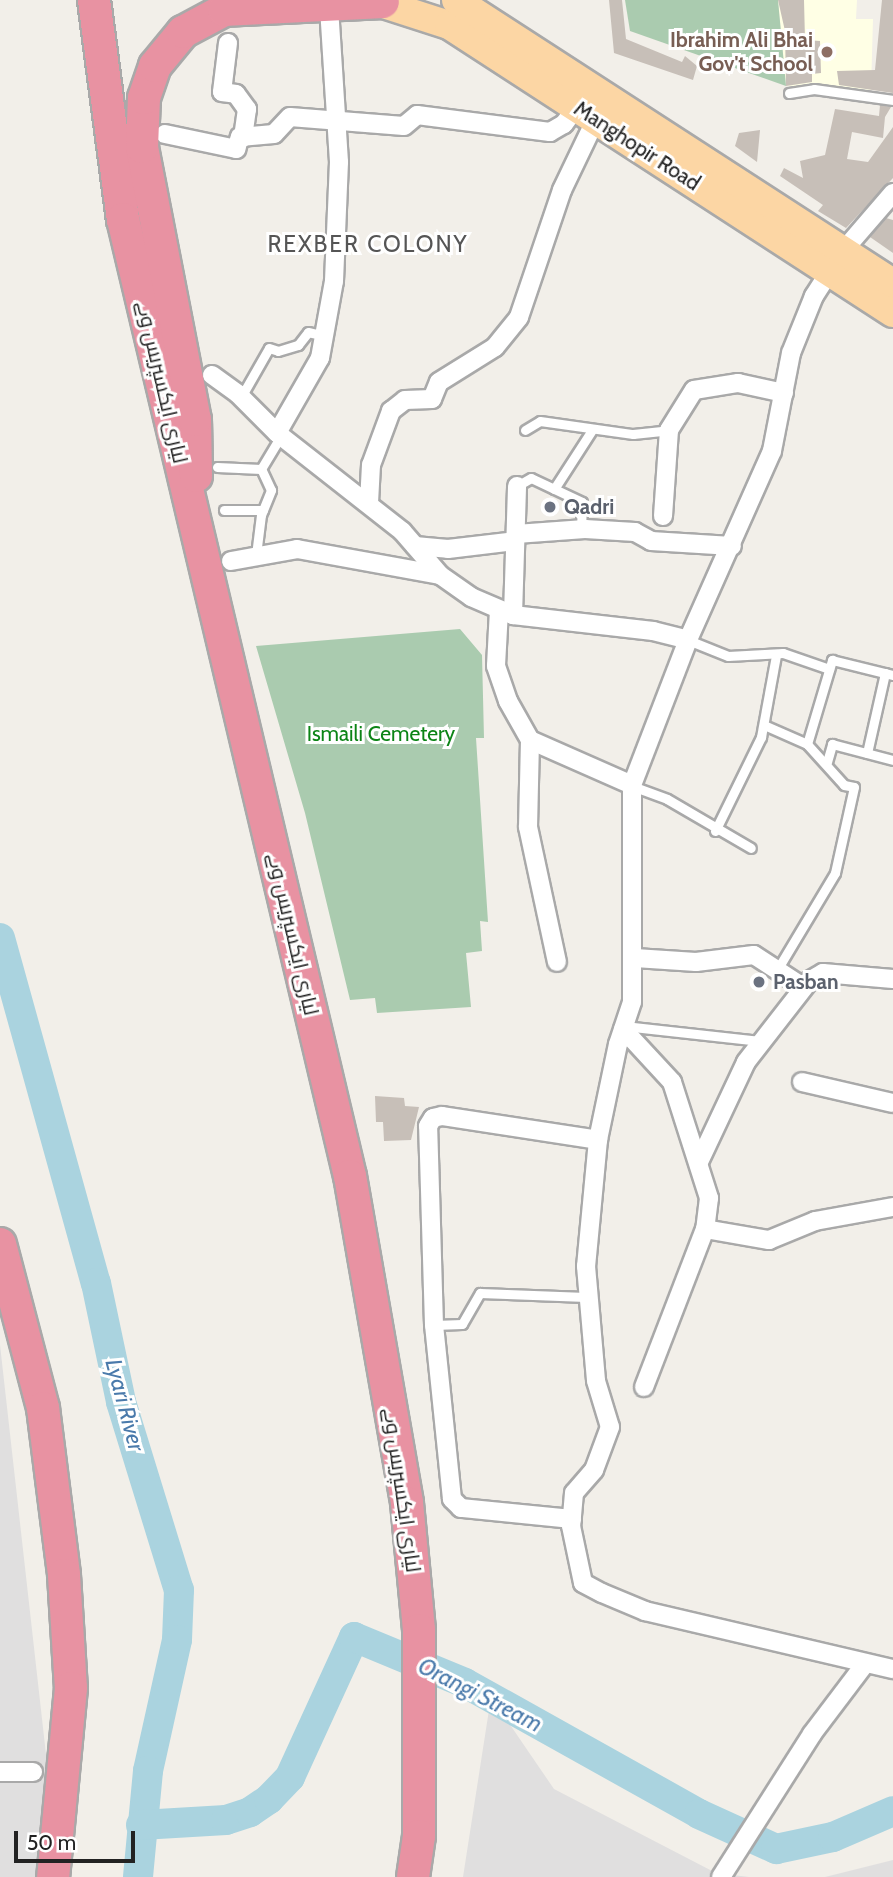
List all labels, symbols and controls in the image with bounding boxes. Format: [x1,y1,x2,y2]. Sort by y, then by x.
place label: Ibrahim Ali Bhai Gov't School [670,27,813,77]
marker: Ibrahim Ali Bhai Gov't School [819,44,835,60]
street label: Manghopir Road [569,96,705,196]
district label: REXBER COLONY [269,230,467,258]
street label: لیاری ایکسپریس وے [131,298,193,466]
place label: Qadri [564,494,614,520]
marker: Qadri [542,499,558,515]
park label: Ismaili Cemetery [307,721,455,747]
street label: لیاری ایکسپریس وے [262,850,324,1018]
place label: Pasban [773,969,839,995]
marker: Pasban [751,974,767,990]
water label: Lyari River [99,1356,151,1454]
street label: لیاری ایکسپریس وے [378,1406,426,1574]
water label: Orangi Stream [414,1652,546,1738]
scale bar [18,1818,138,1862]
text: 50 m [27,1830,76,1855]

